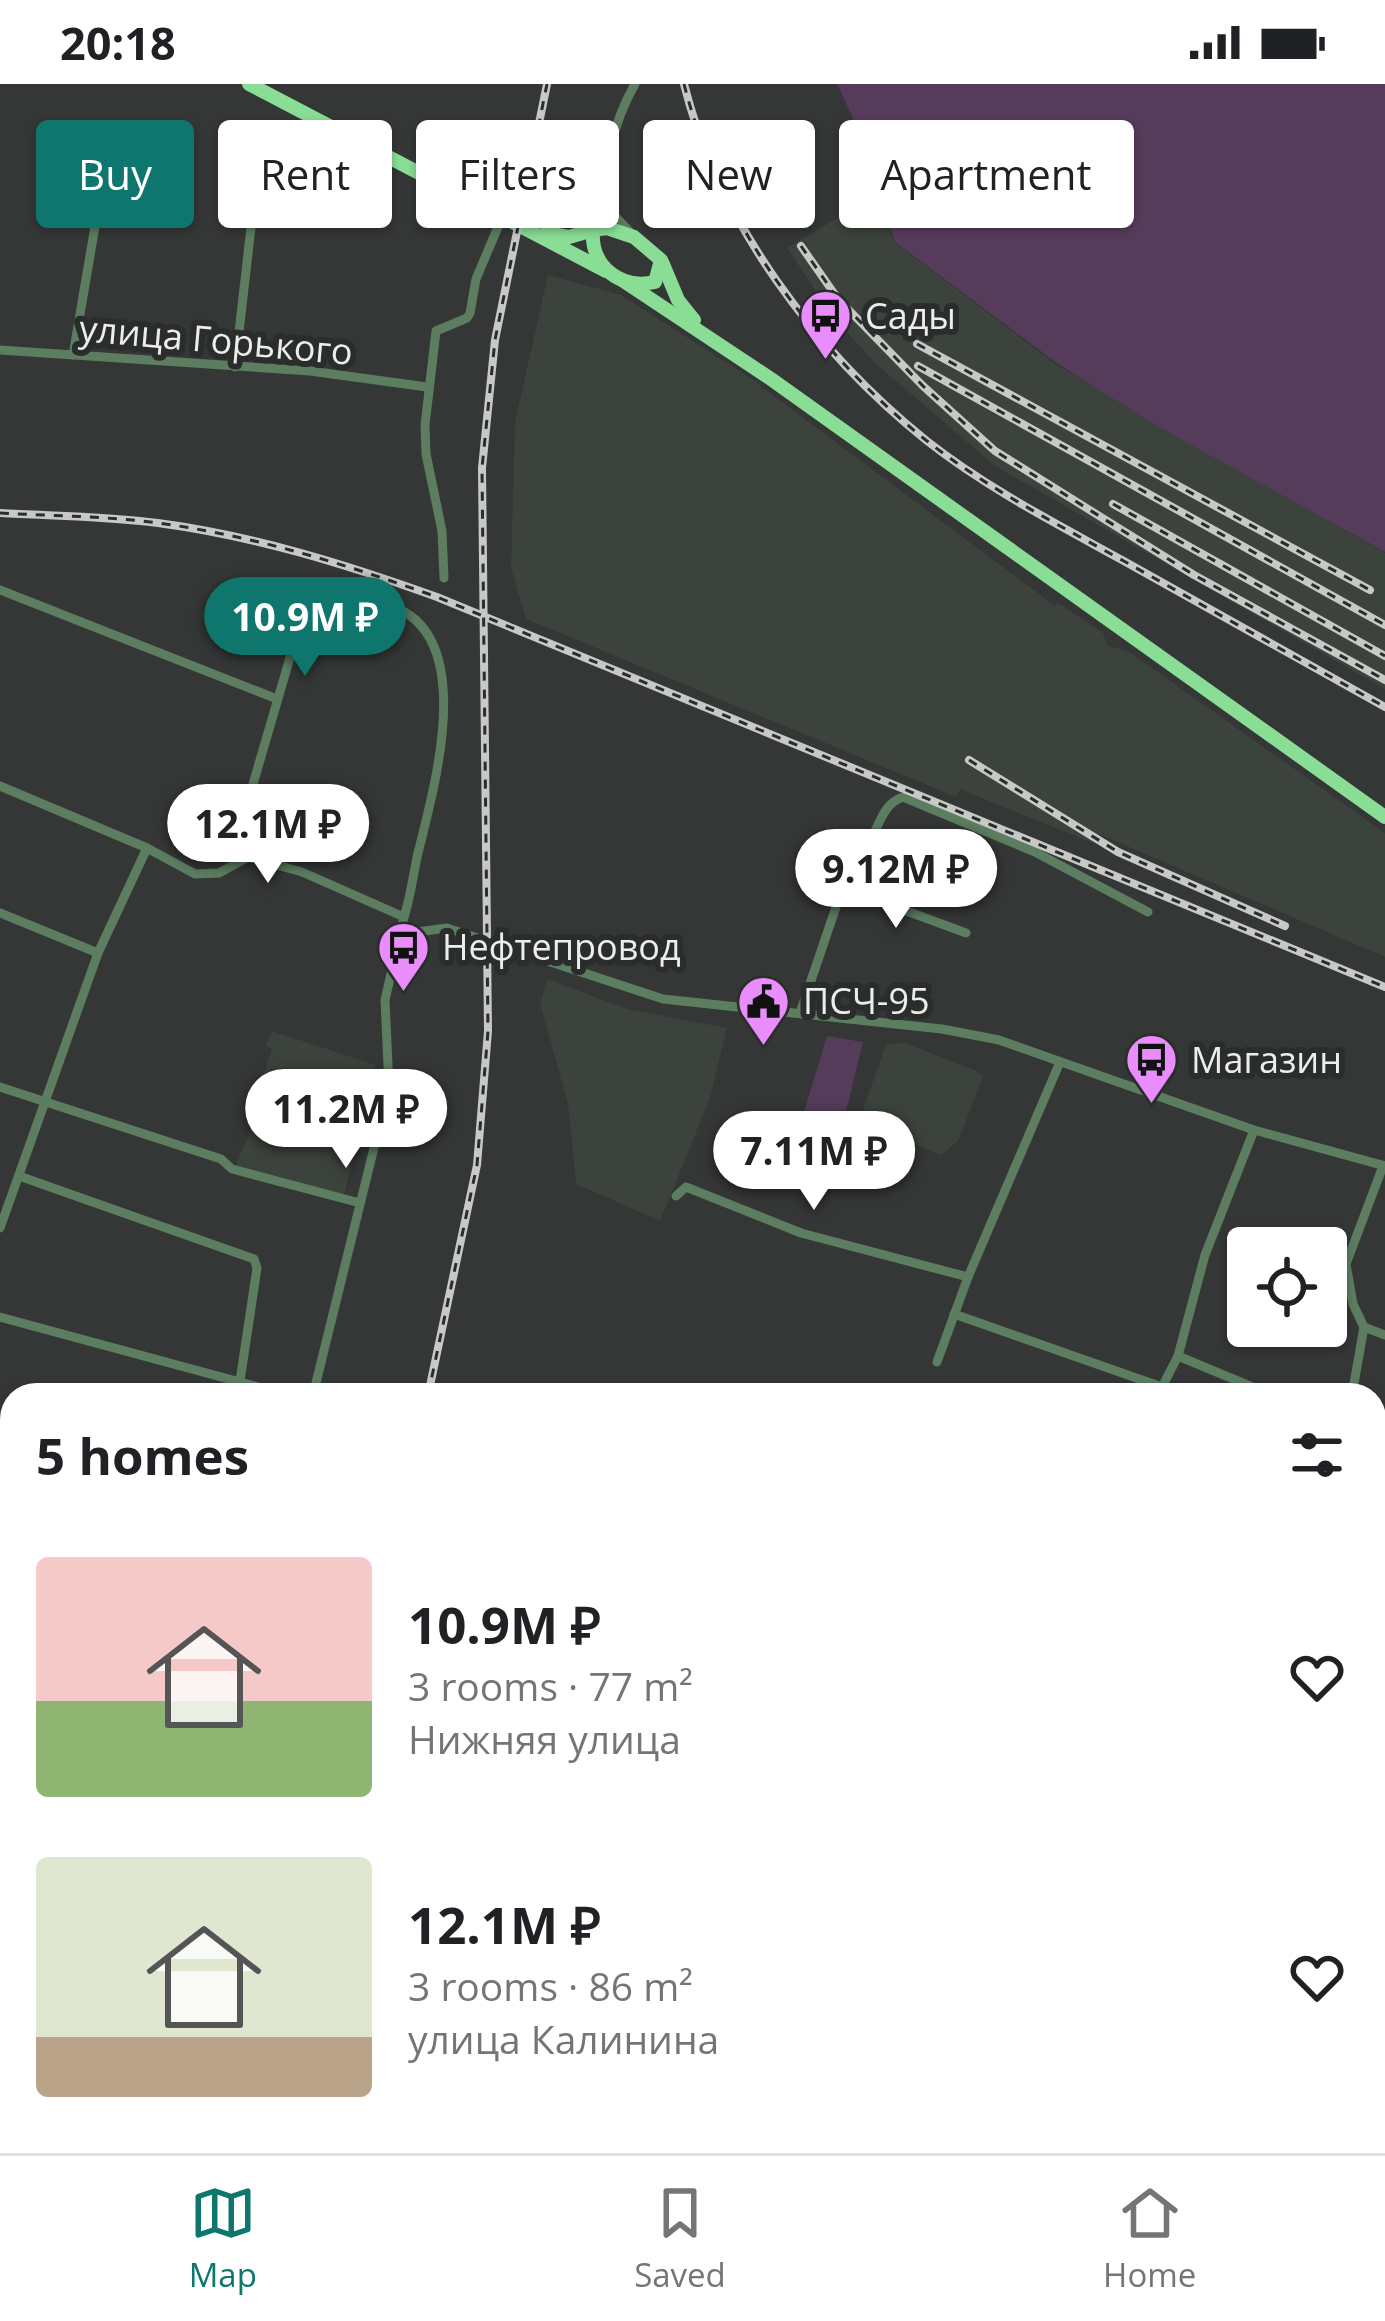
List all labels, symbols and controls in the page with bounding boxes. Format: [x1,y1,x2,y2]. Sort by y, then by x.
text: 20:18 [60,12,176,73]
chip: Buy [36,120,194,228]
chip: Rent [218,120,392,228]
chip: Filters [416,120,619,228]
chip: New [643,120,815,228]
chip: Apartment [839,120,1134,228]
bus stop icon: Сады [798,288,854,362]
place label: Сады [865,291,956,340]
street label: улица Горького [77,303,355,376]
pin: 10.9M ₽ [194,577,416,679]
text: 10.9M ₽ [231,589,379,642]
pin: 12.1M ₽ [157,784,379,886]
text: 12.1M ₽ [194,796,342,849]
pin: 9.12M ₽ [785,829,1007,931]
text: 9.12M ₽ [822,841,970,894]
bus stop icon: Нефтепровод [375,919,431,993]
place label: Нефтепровод [442,922,681,971]
public building icon: ПСЧ-95 [736,973,792,1047]
place label: ПСЧ-95 [803,976,930,1025]
bus stop icon: Магазин [1124,1032,1180,1106]
place label: Магазин [1191,1035,1342,1084]
pin: 11.2M ₽ [235,1069,457,1171]
text: 11.2M ₽ [272,1081,420,1134]
pin: 7.11M ₽ [703,1111,925,1213]
text: 7.11M ₽ [740,1123,888,1176]
map controls [1227,1227,1347,1347]
button: locate [1227,1227,1347,1347]
text: 5 homes [36,1420,249,1490]
icon: filters [1284,1422,1350,1488]
text: 10.9M ₽ [408,1589,601,1659]
icon: home [132,1605,276,1749]
icon: heart [1284,1644,1350,1710]
text: 3 rooms · 77 m² [408,1659,693,1712]
text: Нижняя улица [408,1712,681,1765]
text: 12.1M ₽ [408,1889,601,1959]
icon: home [132,1905,276,2049]
icon: heart [1284,1944,1350,2010]
text: 3 rooms · 86 m² [408,1959,693,2012]
text: улица Калинина [408,2012,719,2065]
tab: Map [189,2180,257,2297]
tab: Saved [634,2180,726,2297]
tab: Home [1103,2180,1196,2297]

